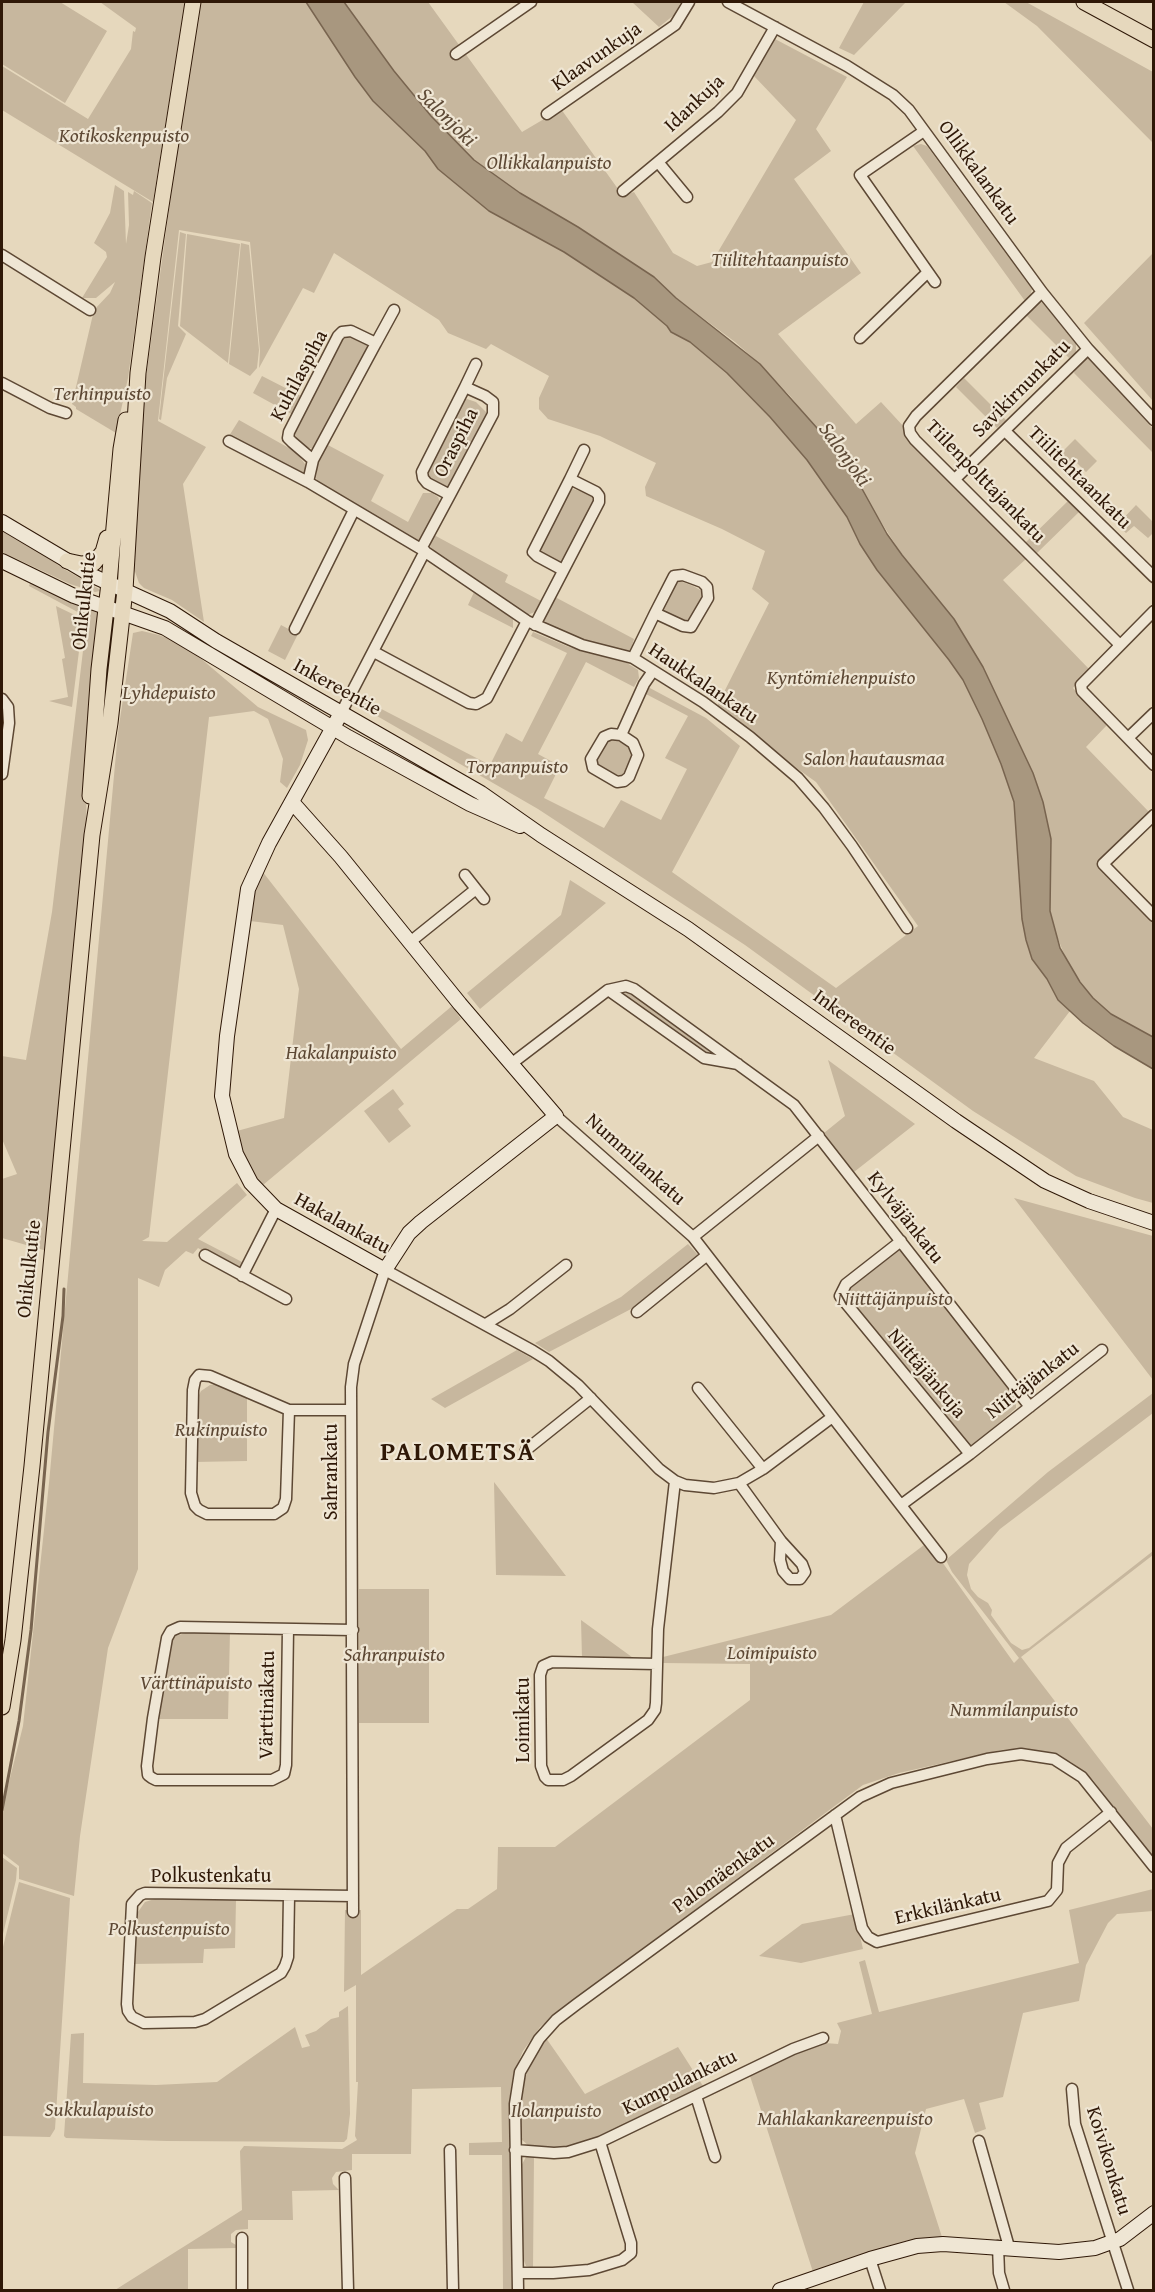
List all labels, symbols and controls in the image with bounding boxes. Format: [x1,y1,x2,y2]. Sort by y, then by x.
street label: Klaavunkuja [548,17,646,97]
street label: Idankuja [660,70,730,138]
water label: Salonjoki [411,83,481,153]
street label: Ollikkalankatu [932,116,1024,230]
park label: Kotikoskenpuisto [59,125,189,149]
park label: Ollikkalanpuisto [487,152,611,176]
park label: Tiilitehtaanpuisto [711,249,849,273]
street label: Kuhilaspiha [266,326,334,426]
street label: Savikirnunkatu [968,335,1076,443]
park label: Terhinpuisto [53,383,151,407]
street label: Oraspiha [429,404,485,482]
street label: Tiilenpolttajankatu [920,415,1050,549]
water label: Salonjoki [812,418,876,492]
street label: Tiilitehtaankatu [1022,421,1136,535]
street label: Ohikulkutie [68,551,102,651]
street label: Haukkalankatu [644,639,762,729]
street label: Inkereentie [289,654,385,722]
park label: Kyntömiehenpuisto [767,667,915,691]
park label: Lyhdepuisto [122,682,216,706]
park label: Salon hautausmaa [803,748,945,772]
park label: Torpanpuisto [466,756,568,780]
street label: Inkereentie [808,985,900,1061]
park label: Hakalanpuisto [285,1042,397,1066]
street label: Nummilankatu [580,1109,690,1211]
street label: Kylväjänkatu [862,1167,948,1269]
street label: Hakalankatu [290,1188,394,1260]
street label: Ohikulkutie [13,1219,47,1319]
park label: Niittäjänpuisto [837,1288,953,1312]
street label: Niittäjänkuja [882,1324,970,1424]
street label: Niittäjänkatu [982,1337,1084,1425]
park label: Rukinpuisto [175,1419,267,1443]
street label: Sahrankatu [320,1424,344,1520]
district label: PALOMETSÄ [380,1437,536,1469]
park label: Loimipuisto [727,1642,817,1666]
park label: Sahranpuisto [343,1644,445,1668]
street label: Värttinäkatu [255,1650,281,1760]
park label: Värttinäpuisto [140,1672,252,1696]
street label: Loimikatu [512,1677,536,1763]
park label: Nummilanpuisto [950,1699,1078,1723]
street label: Palomäenkatu [668,1829,780,1919]
street label: Polkustenkatu [151,1865,271,1889]
street label: Erkkilänkatu [893,1883,1003,1931]
park label: Polkustenpuisto [108,1918,230,1942]
street label: Kumpulankatu [619,2045,741,2121]
park label: Sukkulapuisto [45,2099,153,2123]
park label: Ilolanpuisto [511,2100,601,2124]
street label: Koivikonkatu [1080,2104,1136,2218]
park label: Mahlakankareenpuisto [757,2108,933,2132]

